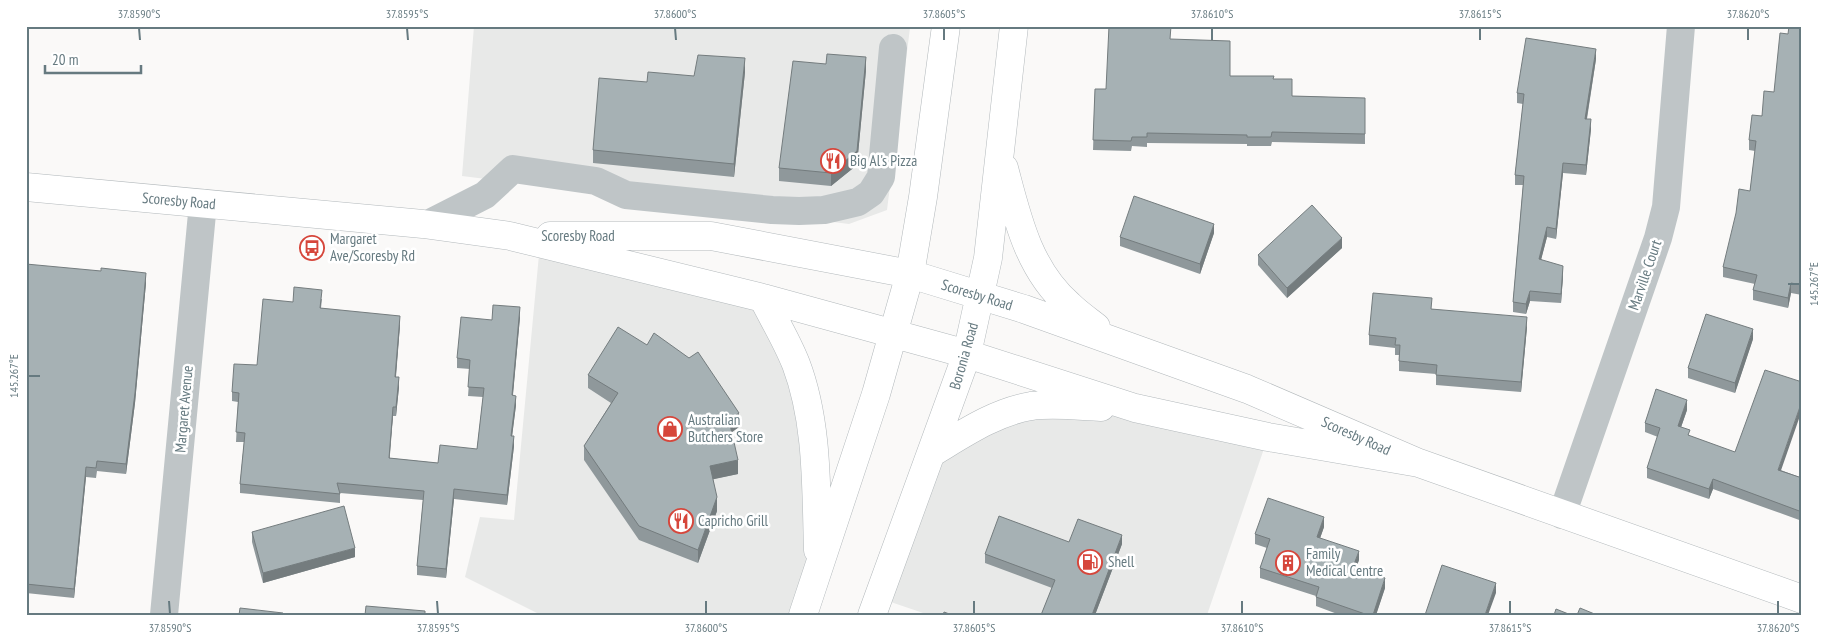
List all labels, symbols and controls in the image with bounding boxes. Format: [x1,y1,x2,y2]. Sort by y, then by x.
text: 37.8590°S [118,6,160,21]
text: 37.8595°S [386,6,428,21]
text: 37.8600°S [654,6,696,21]
text: 37.8605°S [923,6,965,21]
text: 37.8610°S [1191,6,1233,21]
text: 37.8615°S [1459,6,1501,21]
text: 37.8620°S [1727,6,1769,21]
scale bar [45,42,141,74]
text: 20 m [52,50,78,69]
restaurant icon: Big Al's Pizza [820,148,846,174]
place label: Big Al's Pizza [850,151,917,170]
street label: Scoresby Road [142,188,217,213]
street label: Scoresby Road [541,226,615,245]
place label: Margaret Ave/Scoresby Rd [330,229,415,265]
bus stop icon: Margaret Ave/Scoresby Rd [299,235,325,261]
street label: Marville Court [1624,237,1665,313]
text: 145.267°E [1806,262,1821,306]
street label: Scoresby Road [939,275,1015,314]
street label: Boronia Road [945,320,982,392]
text: 145.267°E [6,354,21,398]
street label: Margaret Avenue [170,365,197,453]
place label: Australian Butchers Store [688,410,763,446]
street label: Scoresby Road [1319,412,1394,459]
shop icon: Australian Butchers Store [657,416,683,442]
restaurant icon: Capricho Grill [668,508,694,534]
place label: Capricho Grill [698,511,768,530]
place label: Family Medical Centre [1306,544,1383,580]
fuel station icon: Shell [1077,549,1103,575]
building icon: Family Medical Centre [1275,550,1301,576]
place label: Shell [1108,552,1135,571]
text: 37.8590°S [149,620,191,635]
text: 37.8595°S [417,620,459,635]
text: 37.8600°S [685,620,727,635]
text: 37.8605°S [953,620,995,635]
text: 37.8610°S [1221,620,1263,635]
text: 37.8615°S [1489,620,1531,635]
text: 37.8620°S [1757,620,1799,635]

